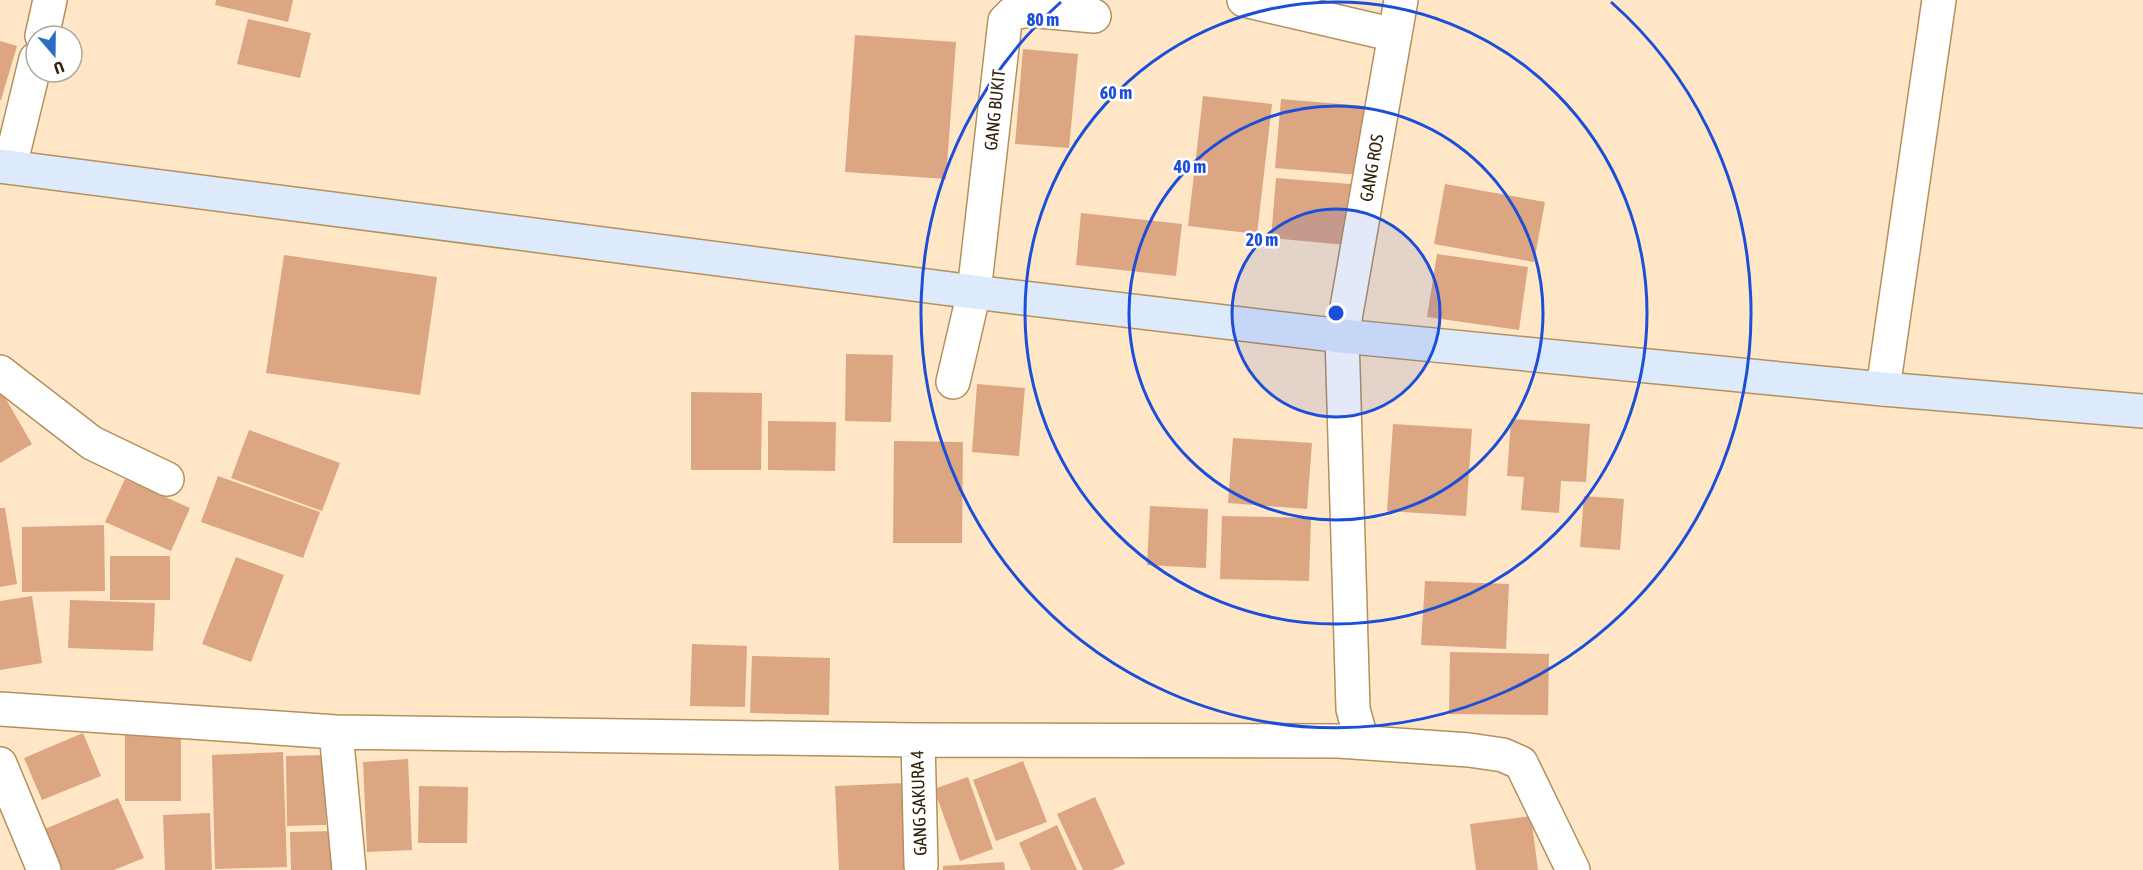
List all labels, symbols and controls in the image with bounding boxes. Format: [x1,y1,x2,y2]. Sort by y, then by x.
text: 80 m [1027,9,1059,30]
north arrow [24,24,84,84]
text: U [52,58,67,78]
street label: GANG BUKIT [980,68,1009,152]
text: 60 m [1100,82,1132,103]
street label: GANG ROS [1355,132,1388,203]
text: 40 m [1173,156,1206,177]
text: 20 m [1246,229,1278,250]
centre of rings [1326,303,1346,323]
street label: GANG SAKURA 4 [906,750,931,856]

